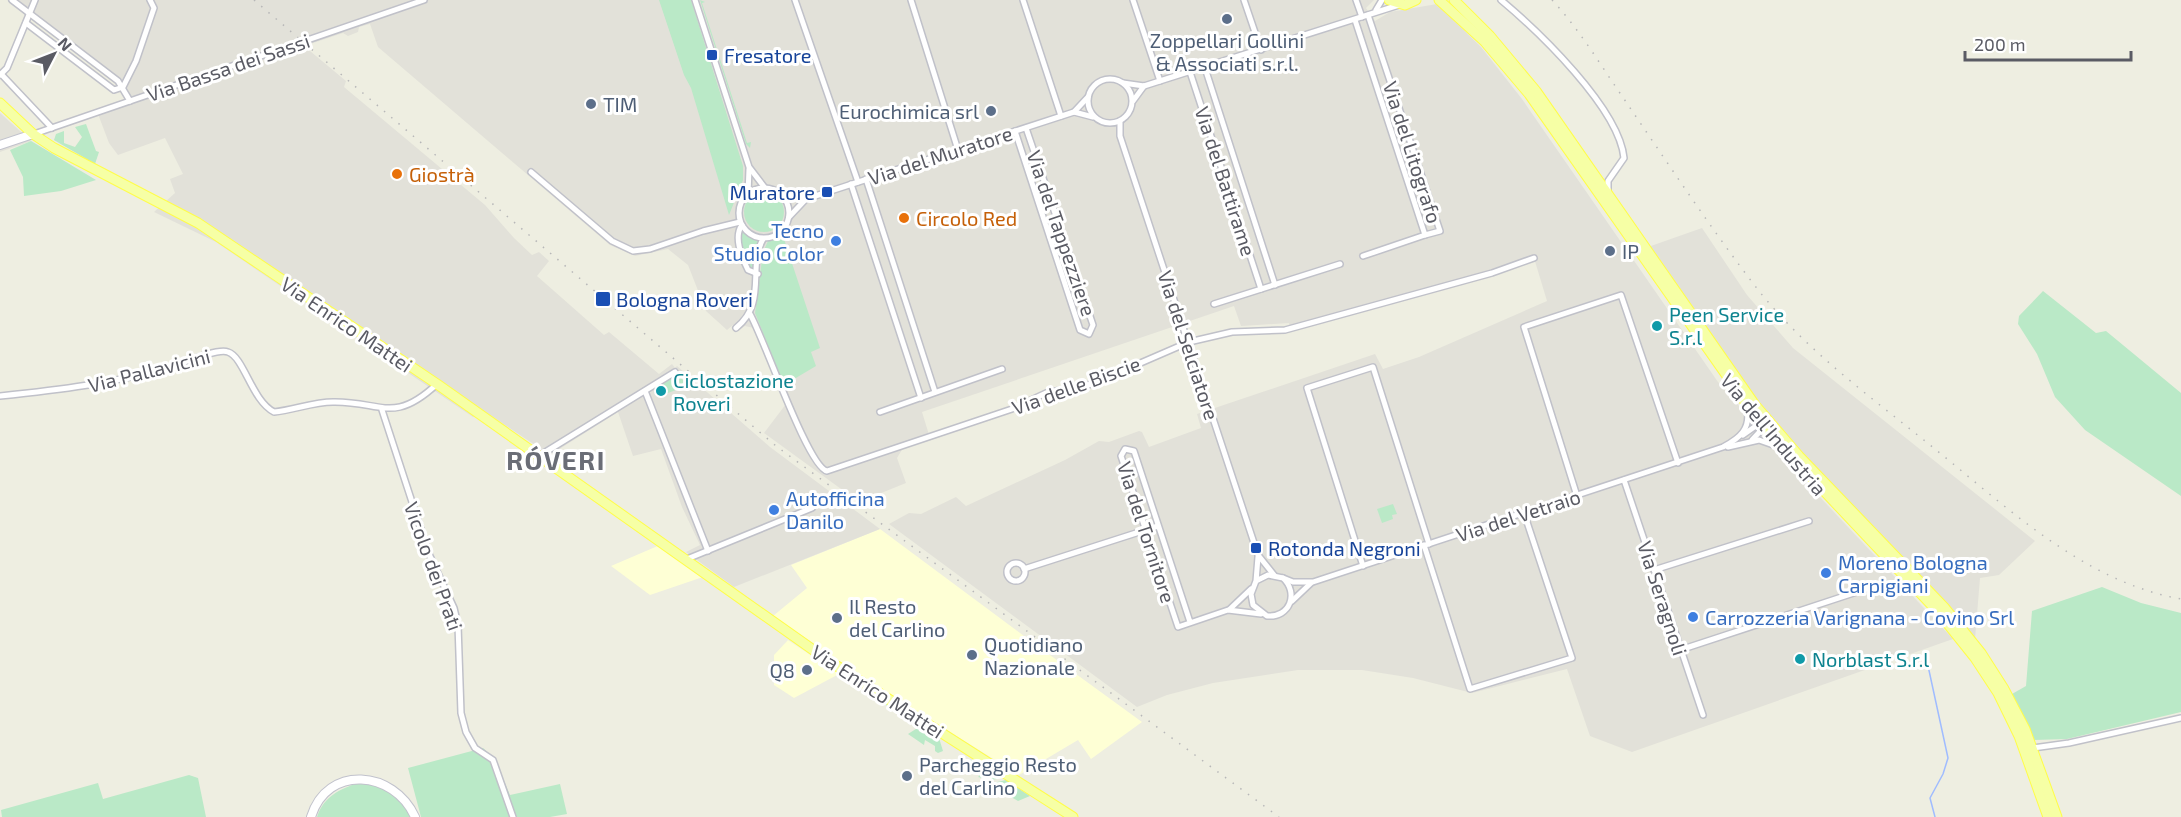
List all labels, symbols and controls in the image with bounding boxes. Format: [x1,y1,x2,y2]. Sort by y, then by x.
marker: Zoppellari Gollini & Associati s.r.l. [1220,12,1234,26]
north arrow [24,24,84,84]
scale bar [1965,24,2132,62]
street label: Via Bassa dei Sassi [143,28,313,106]
place label: Zoppellari Gollini & Associati s.r.l. [1150,28,1304,75]
text: N [55,33,76,54]
text: 200 m [1974,33,2026,55]
place label: Fresatore [724,43,812,67]
marker: Fresatore [705,48,719,62]
street label: Via del Litografo [1379,78,1447,226]
place label: TIM [603,92,637,116]
marker: TIM [584,97,598,111]
place label: Eurochimica srl [839,99,979,123]
street label: Via del Battirame [1191,103,1261,259]
marker: Eurochimica srl [984,104,998,118]
street label: Via del Muratore [865,120,1015,190]
street label: Via del Tappezziere [1022,147,1102,319]
place label: Giostrà [409,162,475,186]
marker: Giostrà [390,167,404,181]
place label: Muratore [730,180,815,204]
marker: Muratore [820,185,834,199]
place label: Circolo Red [916,206,1017,230]
marker: Circolo Red [897,211,911,225]
place label: Tecno Studio Color [714,218,824,265]
marker: Tecno Studio Color [829,234,843,248]
place label: IP [1622,239,1639,263]
marker: IP [1603,244,1617,258]
street label: Via del Selciatore [1154,267,1224,423]
street label: Via Enrico Mattei [277,271,417,377]
place label: Bologna Roveri [616,287,753,311]
marker: Bologna Roveri [594,290,612,308]
place label: Peen Service S.r.l [1669,302,1784,349]
marker: Peen Service S.r.l [1650,319,1664,333]
street label: Via Pallavicini [85,343,213,397]
street label: Via delle Biscie [1009,351,1143,419]
place label: Ciclostazione Roveri [673,368,794,415]
street label: Via dell'Industria [1716,368,1832,500]
marker: Ciclostazione Roveri [654,384,668,398]
district label: RÓVERI [506,444,606,475]
street label: Via del Tornitore [1113,458,1181,606]
street label: Via del Vetraio [1453,484,1583,546]
place label: Autofficina Danilo [786,486,885,533]
street label: Vicolo dei Prati [400,499,468,633]
marker: Autofficina Danilo [767,503,781,517]
place label: Rotonda Negroni [1268,536,1421,560]
street label: Via Seragnoli [1633,538,1693,658]
marker: Rotonda Negroni [1249,541,1263,555]
place label: Moreno Bologna Carpigiani [1838,550,1988,597]
marker: Moreno Bologna Carpigiani [1819,566,1833,580]
place label: Il Resto del Carlino [849,594,945,641]
place label: Carrozzeria Varignana - Covino Srl [1705,605,2014,629]
marker: Carrozzeria Varignana - Covino Srl [1686,610,1700,624]
marker: Il Resto del Carlino [830,611,844,625]
place label: Quotidiano Nazionale [984,632,1083,679]
street label: Via Enrico Mattei [807,639,949,743]
place label: Norblast S.r.l [1812,647,1929,671]
marker: Quotidiano Nazionale [965,648,979,662]
marker: Norblast S.r.l [1793,652,1807,666]
place label: Q8 [769,658,795,682]
marker: Q8 [800,663,814,677]
place label: Parcheggio Resto del Carlino [919,752,1077,799]
marker: Parcheggio Resto del Carlino [900,769,914,783]

